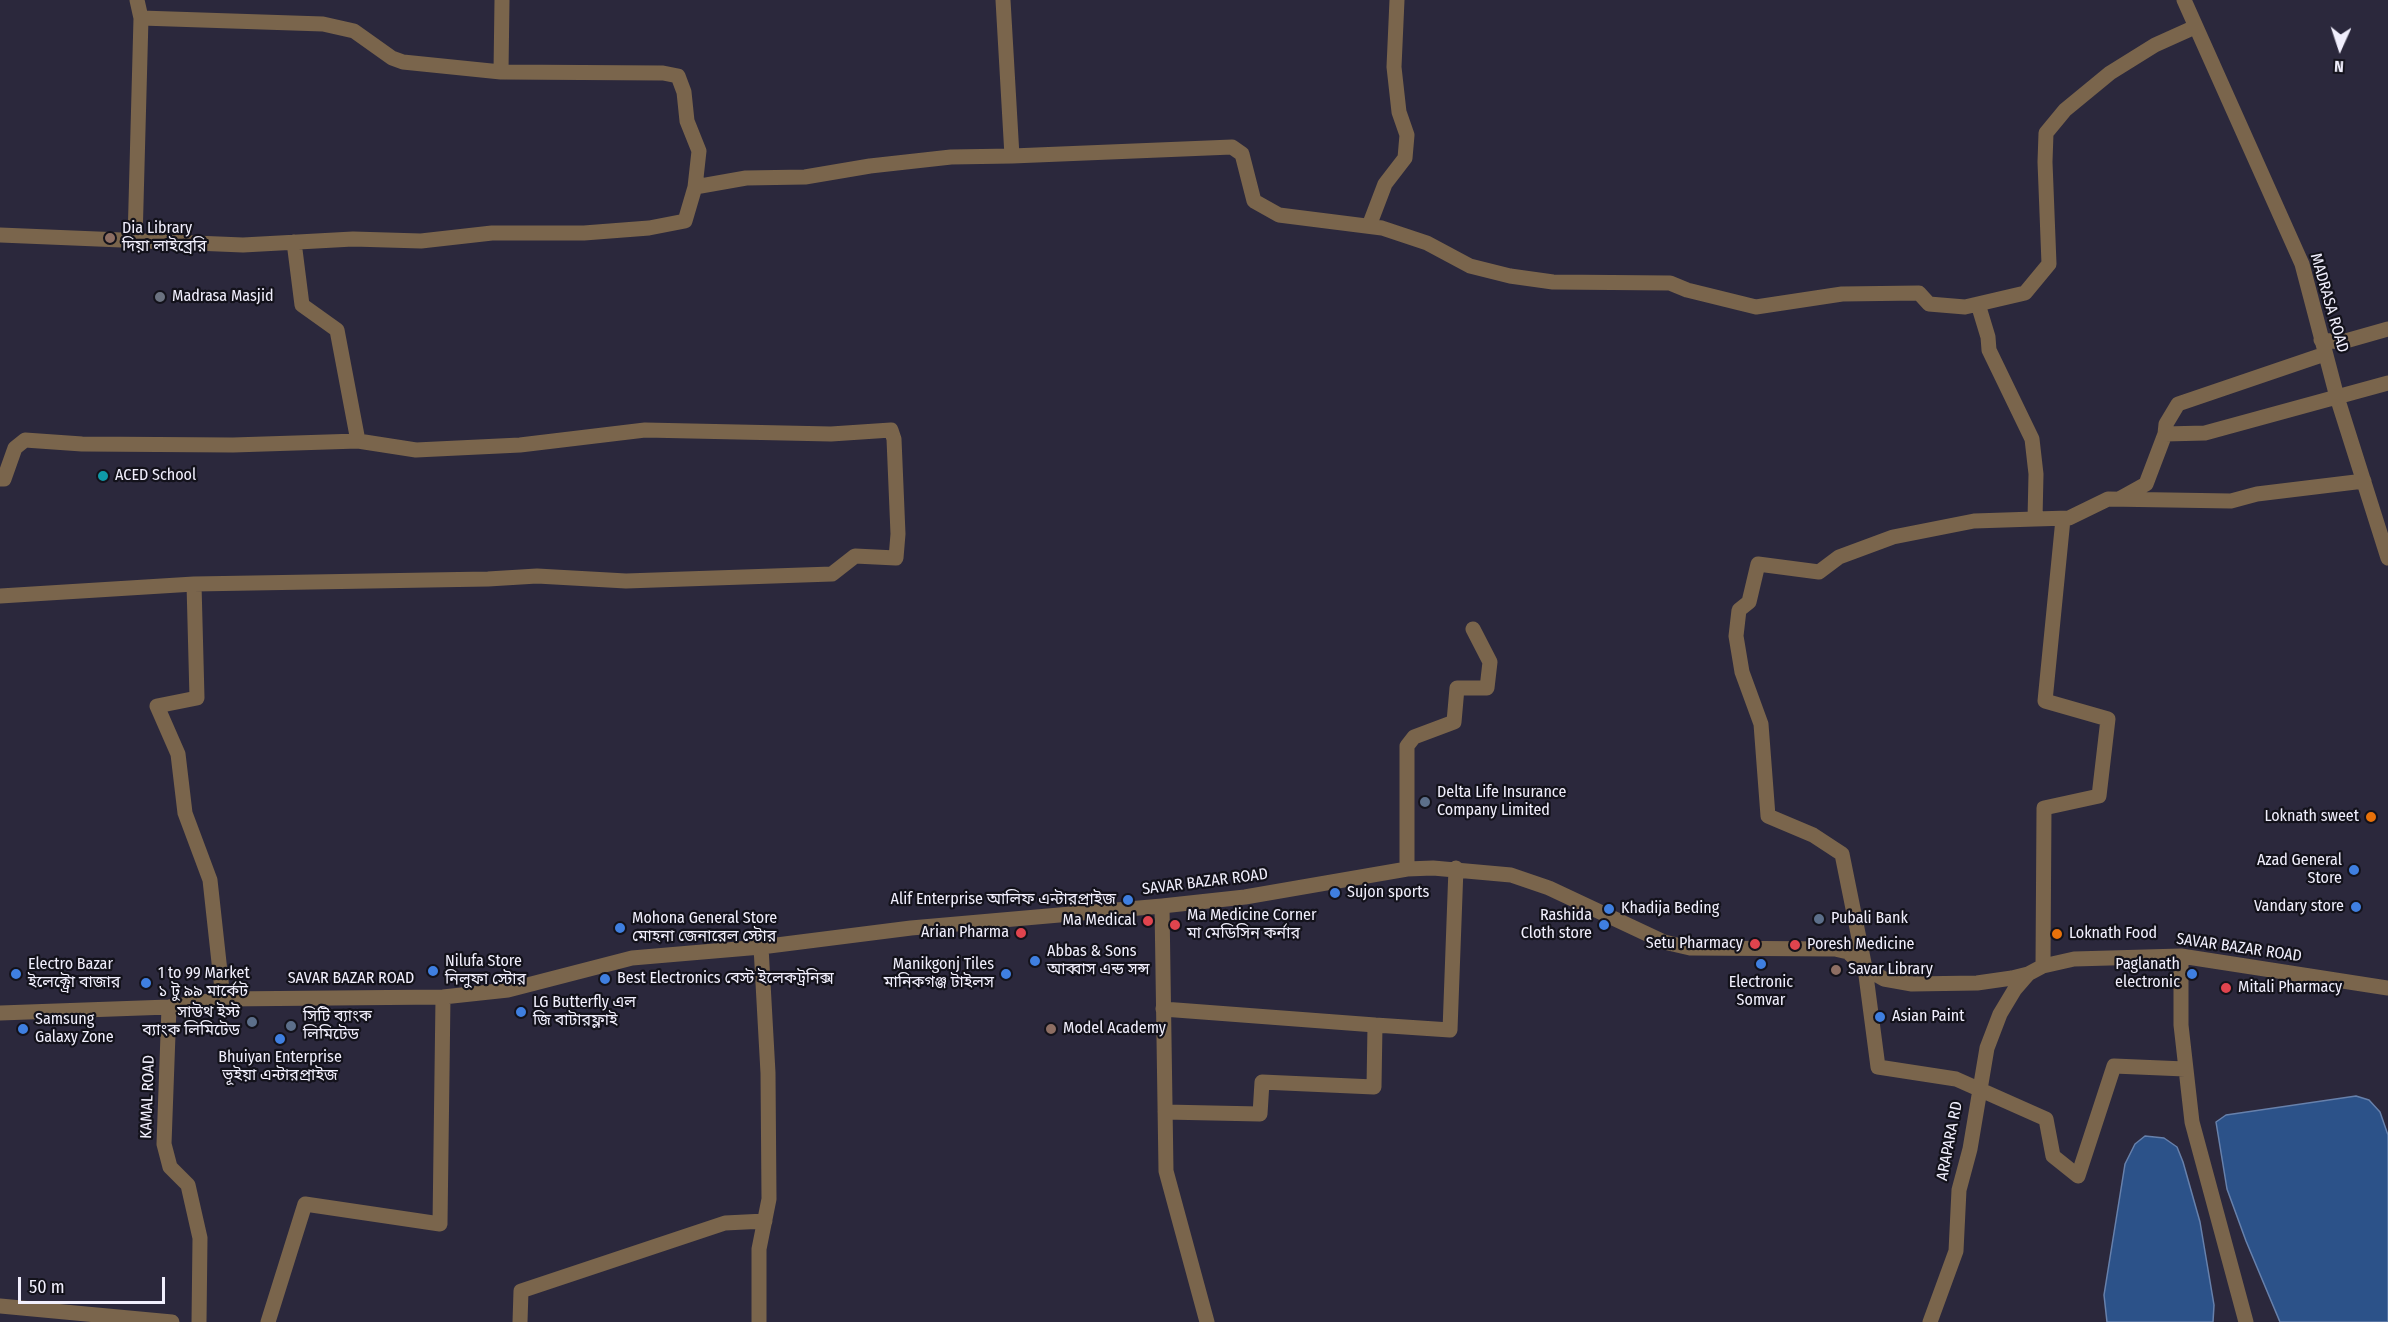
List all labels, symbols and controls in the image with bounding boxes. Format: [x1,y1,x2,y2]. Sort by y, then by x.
north arrow [2310,18,2370,78]
text: N [2334,57,2344,76]
place label: Dia Library দিয়া লাইব্রেরি [122,219,207,257]
marker: Dia Library দিয়া লাইব্রেরি [103,231,117,245]
street label: MADRASA ROAD [2306,251,2352,355]
place label: Madrasa Masjid [172,287,274,307]
marker: Madrasa Masjid [153,290,167,304]
place label: ACED School [115,466,196,486]
marker: ACED School [96,469,110,483]
place label: Delta Life Insurance Company Limited [1437,783,1566,821]
marker: Delta Life Insurance Company Limited [1418,795,1432,809]
place label: Loknath sweet [2264,807,2359,827]
marker: Loknath sweet [2364,810,2378,824]
place label: Azad General Store [2257,851,2342,889]
marker: Azad General Store [2347,863,2361,877]
street label: SAVAR BAZAR ROAD [1141,865,1269,899]
place label: Sujon sports [1347,883,1429,903]
marker: Sujon sports [1328,886,1342,900]
place label: Alif Enterprise আলিফ এন্টারপ্রাইজ [891,890,1116,910]
marker: Alif Enterprise আলিফ এন্টারপ্রাইজ [1121,893,1135,907]
place label: Vandary store [2254,897,2344,917]
place label: Khadija Beding [1621,899,1719,919]
marker: Vandary store [2349,900,2363,914]
marker: Khadija Beding [1602,902,1616,916]
place label: Ma Medicine Corner মা মেডিসিন কর্নার [1187,906,1317,944]
place label: Rashida Cloth store [1521,906,1592,944]
place label: Mohona General Store মোহনা জেনারেল স্টোর [632,909,777,947]
place label: Pubali Bank [1831,909,1908,929]
place label: Ma Medical [1063,911,1136,931]
marker: Pubali Bank [1812,912,1826,926]
marker: Ma Medical [1141,914,1155,928]
marker: Ma Medicine Corner মা মেডিসিন কর্নার [1168,918,1182,932]
marker: Rashida Cloth store [1597,918,1611,932]
marker: Mohona General Store মোহনা জেনারেল স্টোর [613,921,627,935]
place label: Arian Pharma [921,923,1009,943]
place label: Loknath Food [2069,924,2157,944]
marker: Arian Pharma [1014,926,1028,940]
marker: Loknath Food [2050,927,2064,941]
street label: SAVAR BAZAR ROAD [2175,930,2303,966]
place label: Setu Pharmacy [1646,934,1743,954]
place label: Poresh Medicine [1807,935,1914,955]
marker: Setu Pharmacy [1748,937,1762,951]
marker: Poresh Medicine [1788,938,1802,952]
place label: Abbas & Sons আব্বাস এন্ড সন্স [1047,942,1150,980]
place label: Nilufa Store নিলুফা স্টোর [445,952,526,990]
marker: Abbas & Sons আব্বাস এন্ড সন্স [1028,954,1042,968]
place label: Electro Bazar ইলেক্ট্রো বাজার [28,955,120,993]
place label: Manikgonj Tiles মানিকগঞ্জ টাইলস [884,955,994,993]
place label: Paglanath electronic [2115,955,2180,993]
marker: Electronic Somvar [1754,957,1768,971]
place label: Savar Library [1848,960,1933,980]
marker: Savar Library [1829,963,1843,977]
place label: 1 to 99 Market ১ টু ৯৯ মার্কেট [158,964,250,1002]
marker: Nilufa Store নিলুফা স্টোর [426,964,440,978]
marker: Electro Bazar ইলেক্ট্রো বাজার [9,967,23,981]
marker: Manikgonj Tiles মানিকগঞ্জ টাইলস [999,967,1013,981]
marker: Paglanath electronic [2185,967,2199,981]
street label: SAVAR BAZAR ROAD [288,969,414,989]
place label: Best Electronics বেস্ট ইলেকট্রনিক্স [617,969,834,989]
marker: Best Electronics বেস্ট ইলেকট্রনিক্স [598,972,612,986]
place label: Electronic Somvar [1729,973,1793,1011]
marker: 1 to 99 Market ১ টু ৯৯ মার্কেট [139,976,153,990]
place label: Mitali Pharmacy [2238,978,2342,998]
marker: Mitali Pharmacy [2219,981,2233,995]
place label: LG Butterfly এল জি বাটারফ্লাই [533,993,636,1031]
place label: সাউথ ইস্ট ব্যাংক লিমিটেড [142,1003,240,1041]
marker: LG Butterfly এল জি বাটারফ্লাই [514,1005,528,1019]
place label: সিটি ব্যাংক লিমিটেড [303,1007,372,1045]
place label: Asian Paint [1892,1007,1964,1027]
place label: Samsung Galaxy Zone [35,1010,114,1048]
marker: Asian Paint [1873,1010,1887,1024]
marker: সাউথ ইস্ট ব্যাংক লিমিটেড [245,1015,259,1029]
marker: সিটি ব্যাংক লিমিটেড [284,1019,298,1033]
place label: Model Academy [1063,1019,1166,1039]
marker: Samsung Galaxy Zone [16,1022,30,1036]
marker: Model Academy [1044,1022,1058,1036]
marker: Bhuiyan Enterprise ভূইয়া এন্টারপ্রাইজ [273,1032,287,1046]
place label: Bhuiyan Enterprise ভূইয়া এন্টারপ্রাইজ [218,1048,342,1086]
street label: KAMAL ROAD [137,1055,159,1139]
street label: ARAPARA RD [1933,1100,1967,1182]
scale bar [21,1265,168,1303]
text: 50 m [29,1276,65,1298]

